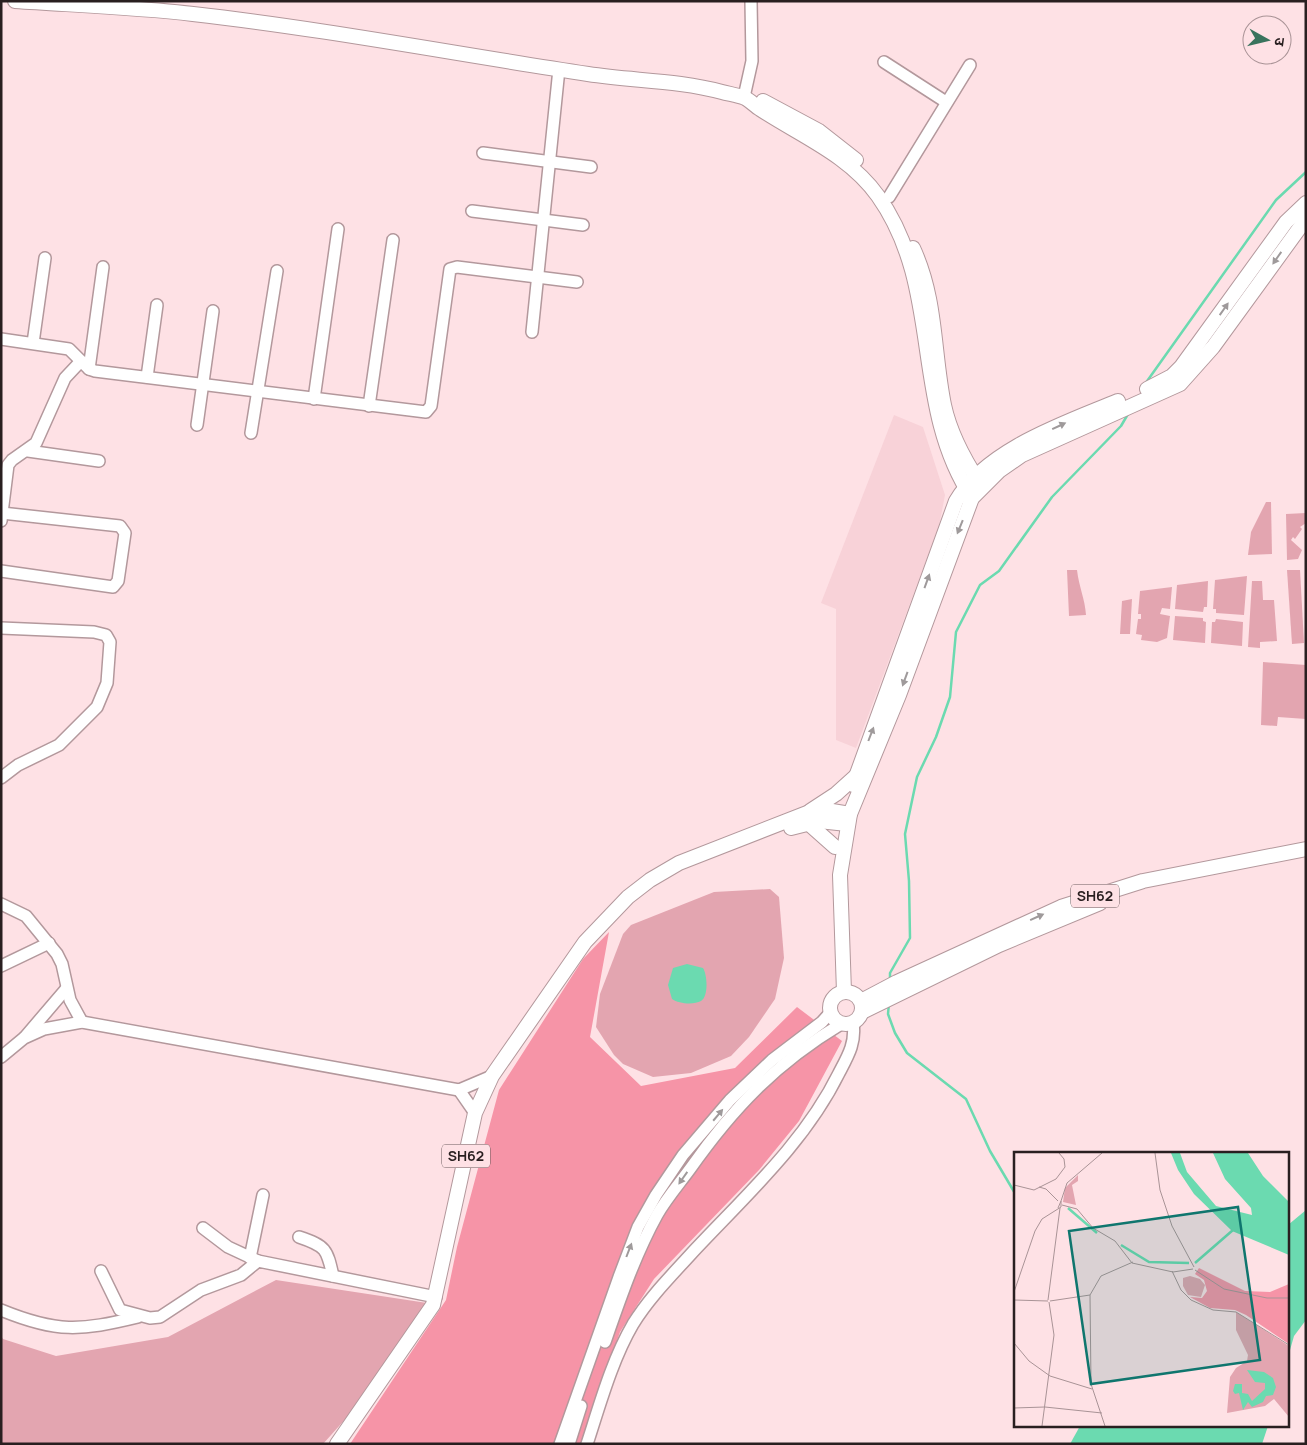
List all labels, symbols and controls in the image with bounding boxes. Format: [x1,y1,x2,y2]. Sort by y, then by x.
north arrow [1242,15,1292,65]
text: उ [1270,36,1290,48]
one-way arrow [1272,251,1282,265]
one-way arrow [1219,302,1229,316]
one-way arrow [1052,422,1066,430]
one-way arrow [956,520,964,534]
one-way arrow [923,573,931,588]
one-way arrow [901,672,908,687]
one-way arrow [867,726,875,741]
road number: SH62 [1071,884,1119,908]
one-way arrow [1030,913,1044,921]
one-way arrow [712,1109,724,1121]
road number: SH62 [442,1144,490,1168]
inset map [1014,1152,1290,1428]
one-way arrow [678,1171,688,1185]
one-way arrow [626,1242,634,1257]

